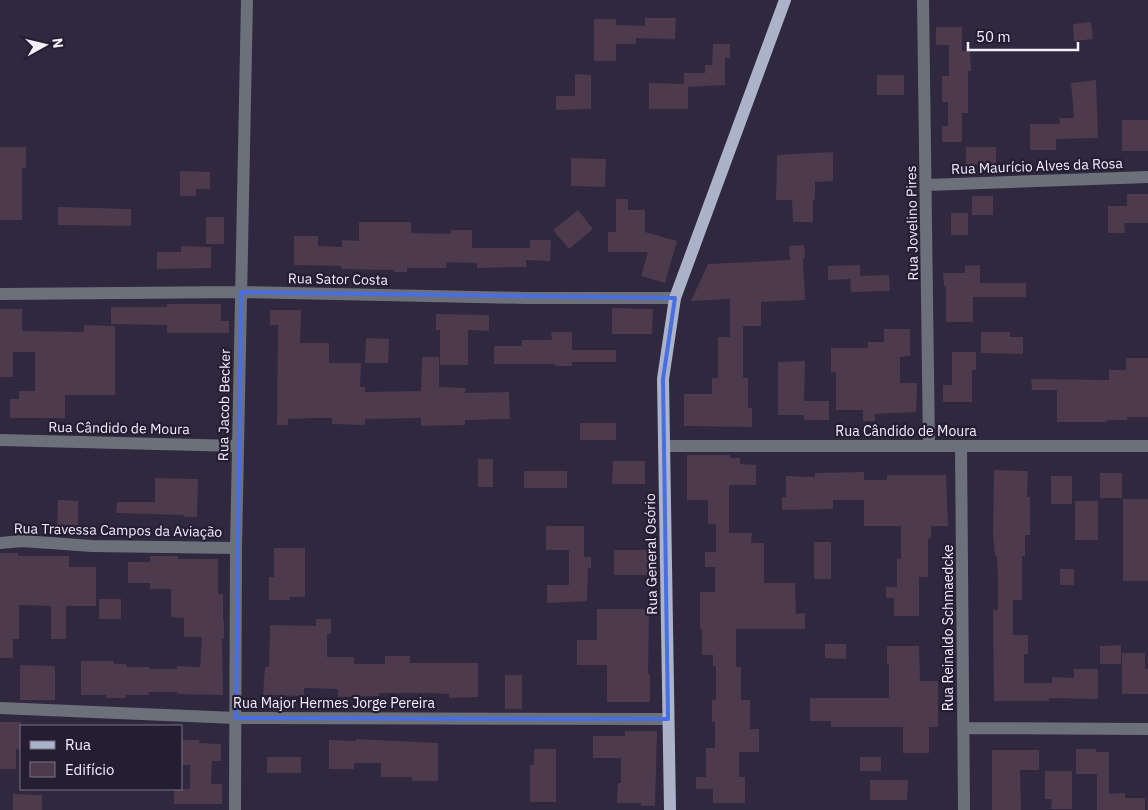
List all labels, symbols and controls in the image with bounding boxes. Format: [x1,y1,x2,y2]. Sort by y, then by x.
north arrow [20,20,70,70]
scale bar [968,20,1078,52]
text: 50 m [976,27,1011,46]
text: N [48,37,67,49]
street label: Rua Maurício Alves da Rosa [951,154,1124,178]
street label: Rua Jovelino Pires [902,165,922,281]
street label: Rua Sator Costa [288,269,389,289]
street label: Rua Jacob Becker [214,349,234,461]
street label: Rua Cândido de Moura [48,418,190,438]
street label: Rua Cândido de Moura [835,422,977,440]
street label: Rua General Osório [641,493,661,615]
street label: Rua Travessa Campos da Aviação [14,519,223,541]
street label: Rua Reinaldo Schmaedcke [939,544,957,711]
street label: Rua Major Hermes Jorge Pereira [233,694,435,712]
legend [20,725,182,790]
text: Rua [65,735,91,754]
text: Edifício [65,760,114,779]

